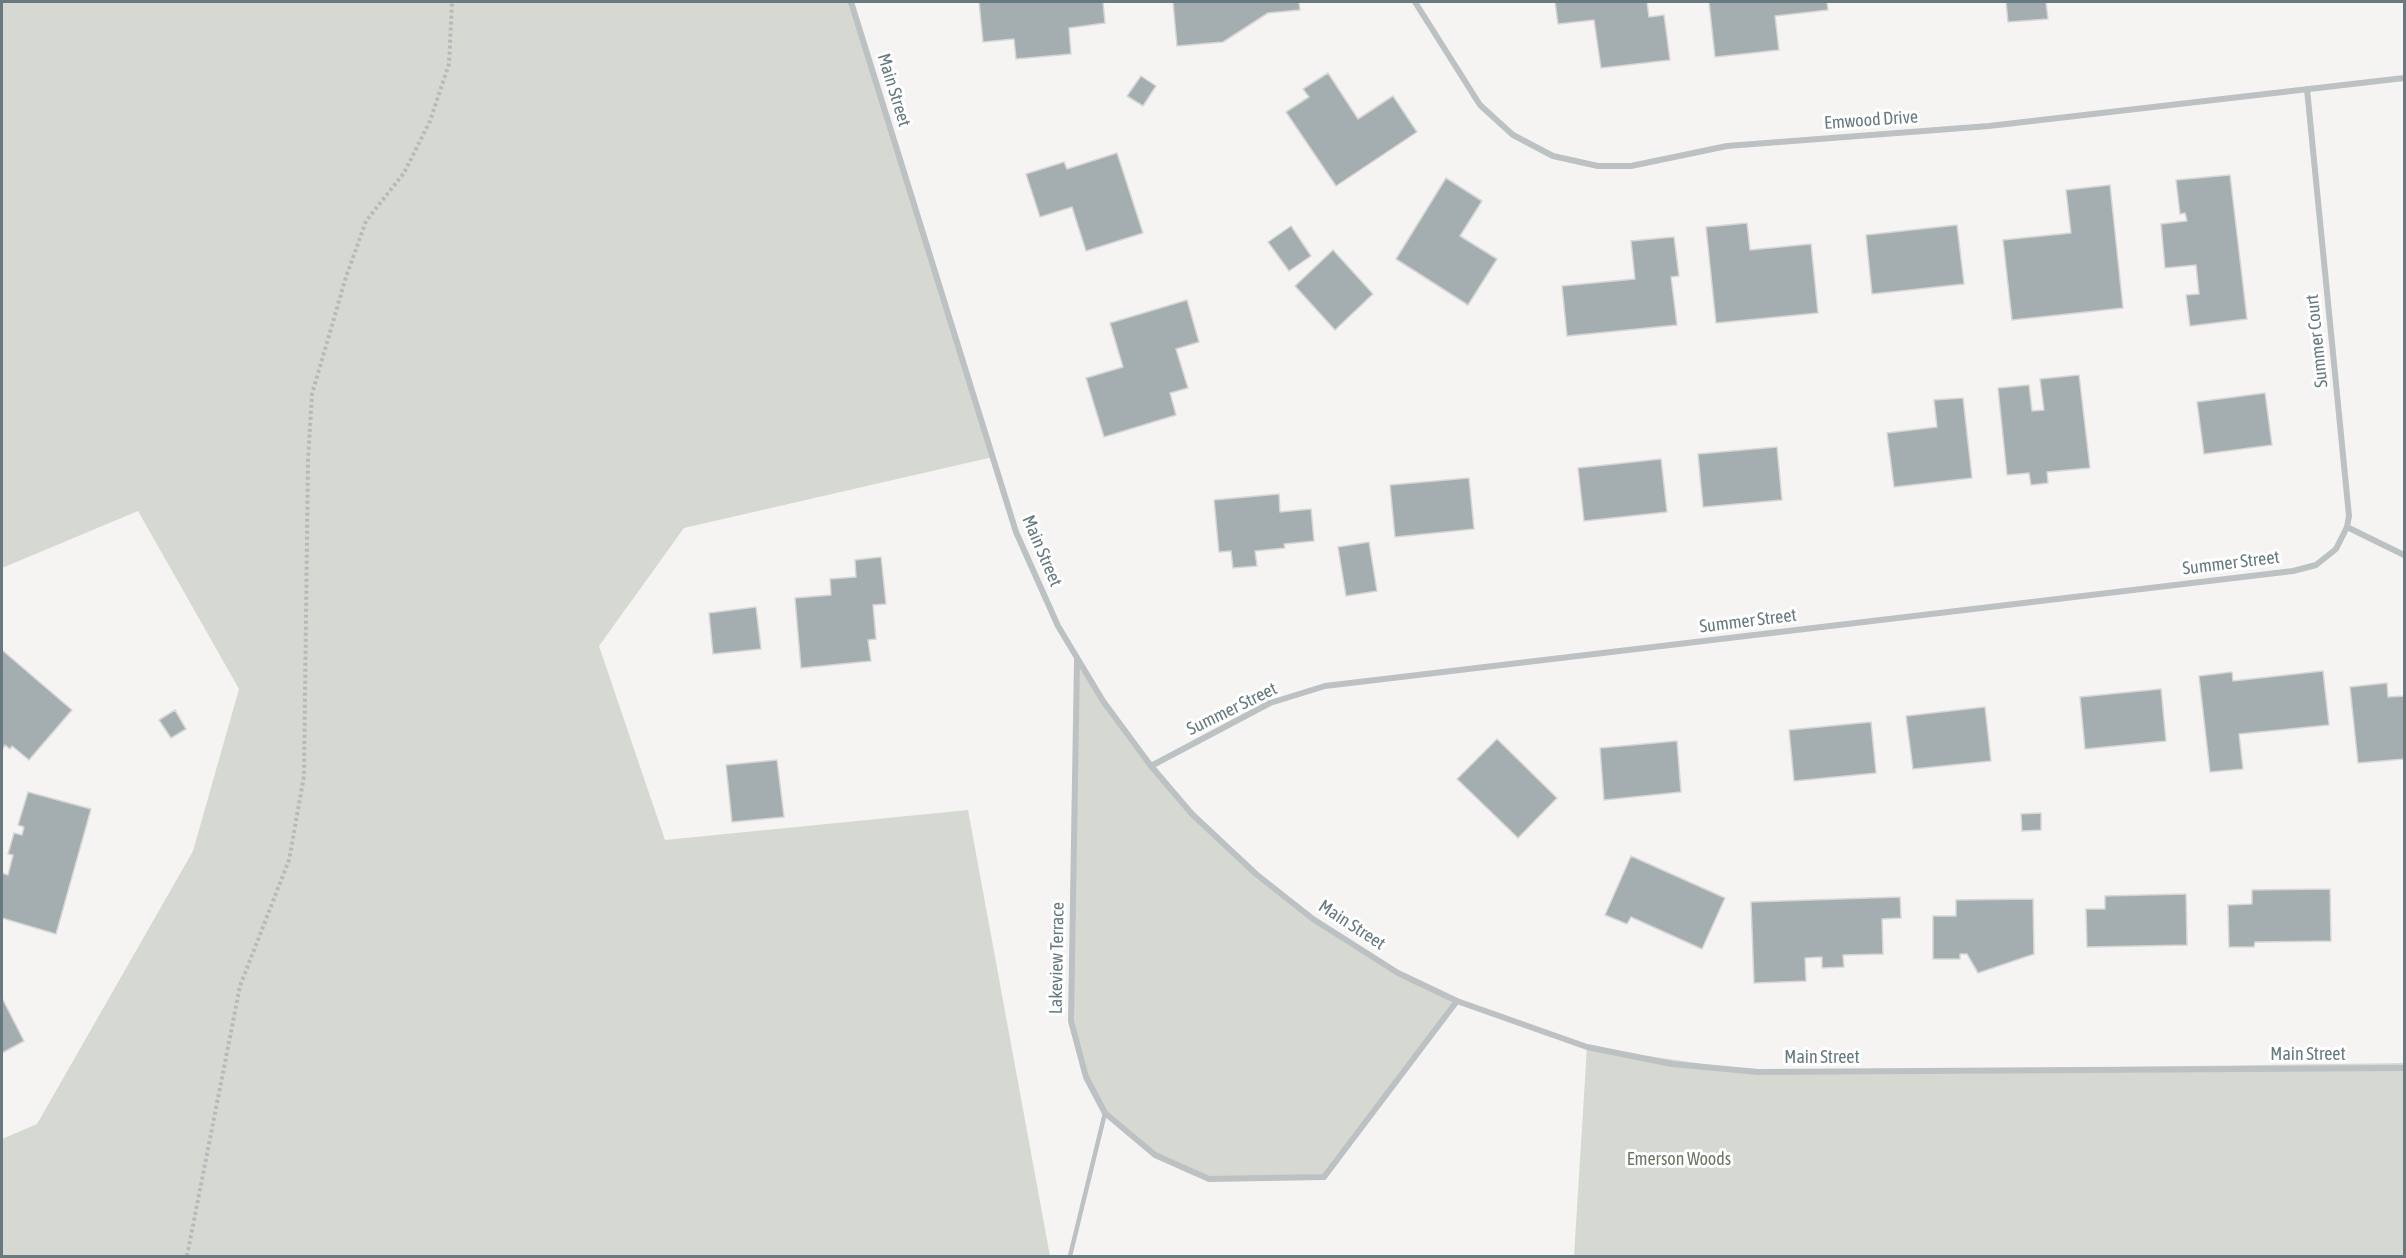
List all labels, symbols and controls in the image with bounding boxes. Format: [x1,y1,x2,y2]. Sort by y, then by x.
street label: Main Street [873,51,915,129]
street label: Emwood Drive [1823,106,1919,134]
street label: Summer Court [2301,293,2333,389]
street label: Main Street [1017,512,1067,590]
street label: Summer Street [2181,546,2281,580]
street label: Summer Street [1698,604,1798,638]
street label: Summer Street [1183,678,1281,740]
street label: Main Street [1315,895,1389,955]
street label: Lakeview Terrace [1045,902,1069,1014]
street label: Main Street [2270,1043,2346,1065]
street label: Main Street [1784,1046,1860,1068]
park label: Emerson Woods [1627,1148,1731,1170]

